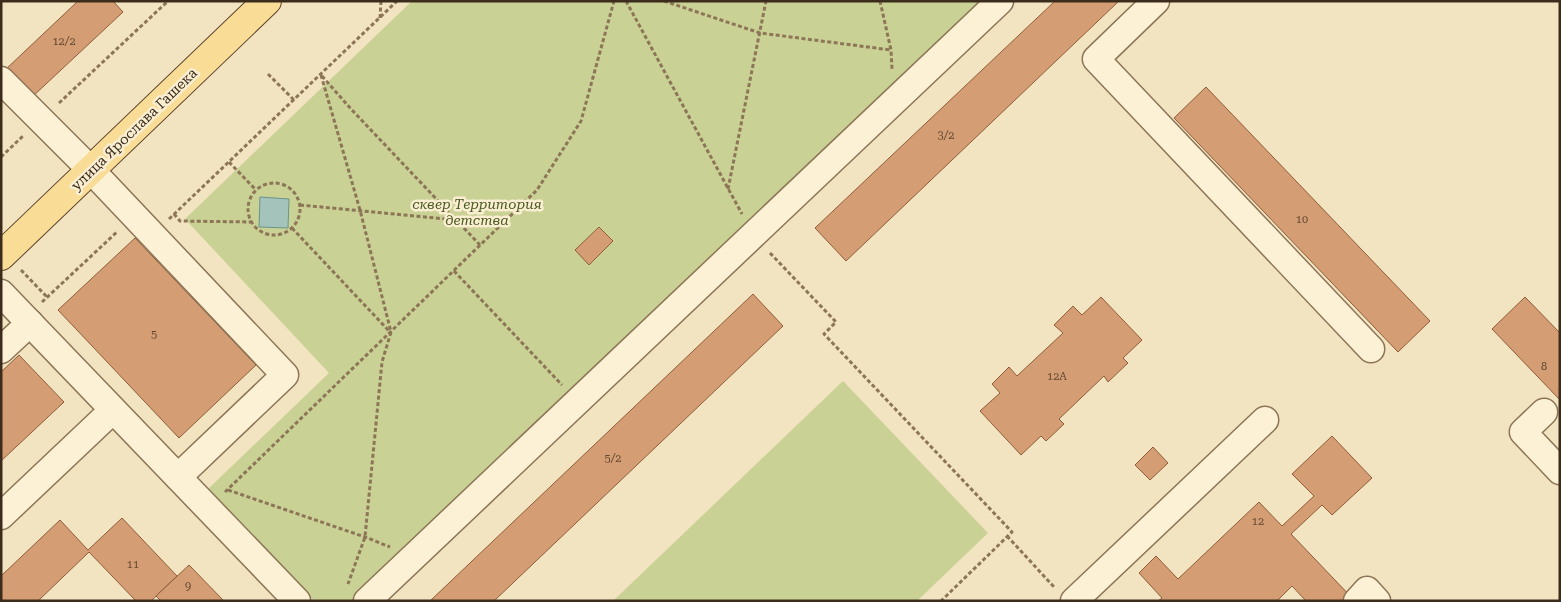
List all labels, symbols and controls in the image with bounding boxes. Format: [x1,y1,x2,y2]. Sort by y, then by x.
house number: 12/2 [52,35,76,48]
street label: улица Ярослава Гашека [68,64,200,193]
house number: 3/2 [938,129,954,142]
park label: сквер Территория детства [412,196,542,228]
house number: 10 [1296,213,1308,226]
house number: 5 [151,328,157,341]
house number: 8 [1541,360,1547,373]
house number: 12А [1047,370,1067,383]
house number: 5/2 [605,452,621,465]
house number: 12 [1252,515,1264,528]
house number: 11 [127,558,139,571]
house number: 9 [185,580,191,593]

